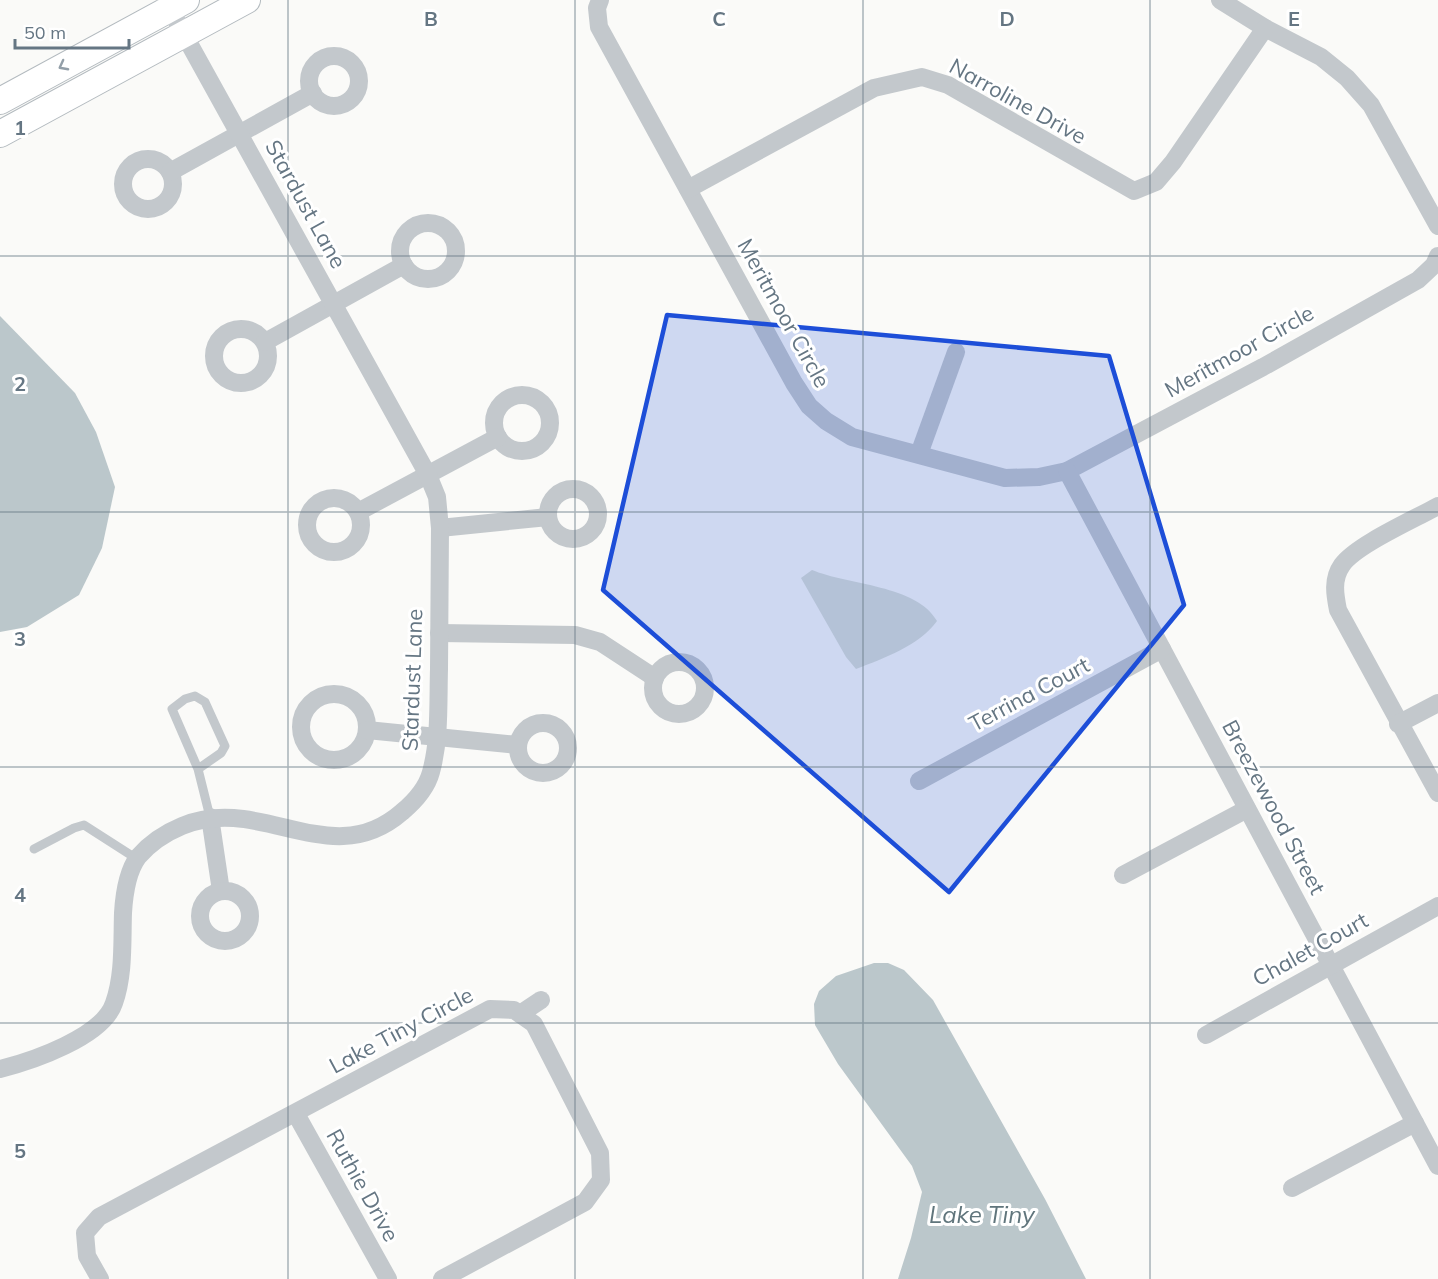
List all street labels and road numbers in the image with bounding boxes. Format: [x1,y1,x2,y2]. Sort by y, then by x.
street label: Narroline Drive [945,52,1091,150]
street label: Stardust Lane [259,135,353,273]
street label: Meritmoor Circle [731,234,837,392]
street label: Meritmoor Circle [1160,298,1318,404]
street label: Stardust Lane [396,608,428,752]
street label: Terrina Court [964,650,1094,737]
street label: Breezewood Street [1216,715,1332,899]
street label: Chalet Court [1247,906,1373,992]
street label: Lake Tiny Circle [324,980,478,1080]
street label: Ruthie Drive [321,1124,405,1246]

